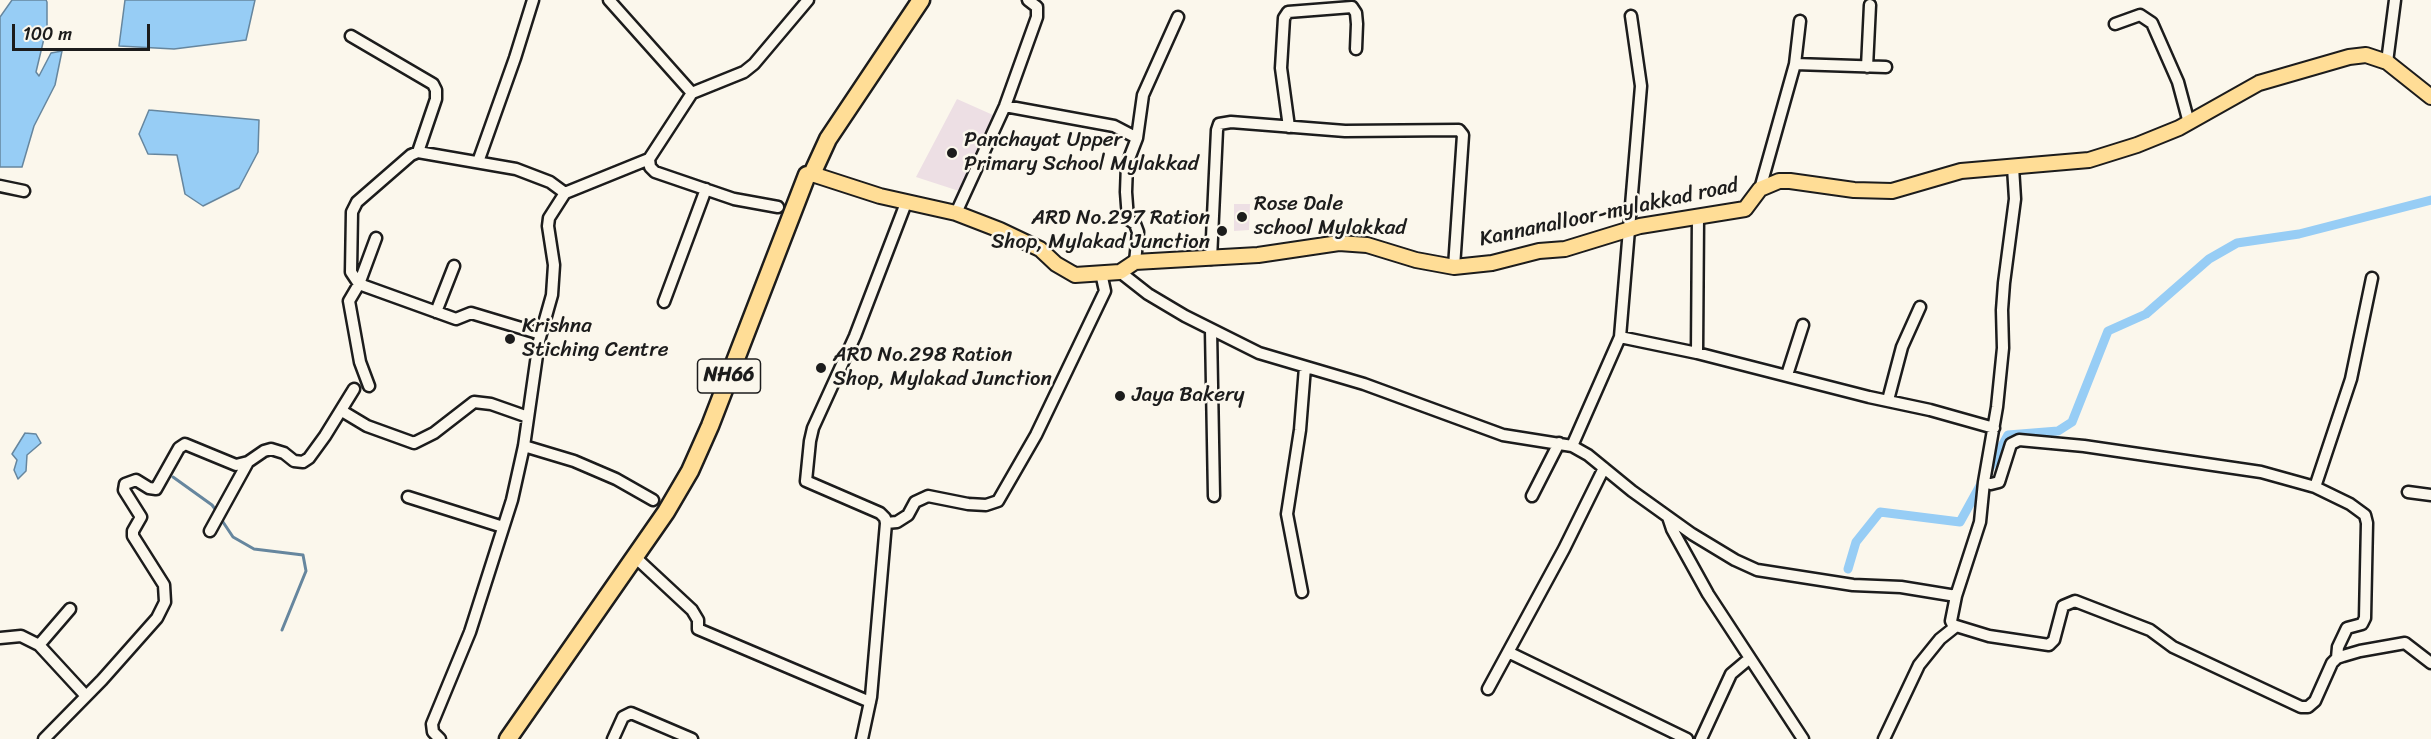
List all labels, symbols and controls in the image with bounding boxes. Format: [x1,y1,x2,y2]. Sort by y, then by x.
scale bar [15,12,153,50]
text: 100 m [23,18,72,50]
place label: Panchayat Upper Primary School Mylakkad [964,128,1199,178]
marker: Panchayat Upper Primary School Mylakkad [945,146,959,160]
street label: Kannanalloor-mylakkad road [1477,173,1741,253]
place label: Rose Dale school Mylakkad [1254,192,1406,242]
place label: ARD No.297 Ration Shop, Mylakad Junction [991,206,1210,256]
marker: Rose Dale school Mylakkad [1235,210,1249,224]
marker: ARD No.297 Ration Shop, Mylakad Junction [1215,224,1229,238]
place label: Krishna Stiching Centre [522,314,669,364]
marker: Krishna Stiching Centre [503,332,517,346]
place label: ARD No.298 Ration Shop, Mylakad Junction [833,343,1052,393]
road number: NH66 [698,359,760,393]
marker: ARD No.298 Ration Shop, Mylakad Junction [814,361,828,375]
place label: Jaya Bakery [1132,383,1244,409]
marker: Jaya Bakery [1113,389,1127,403]

